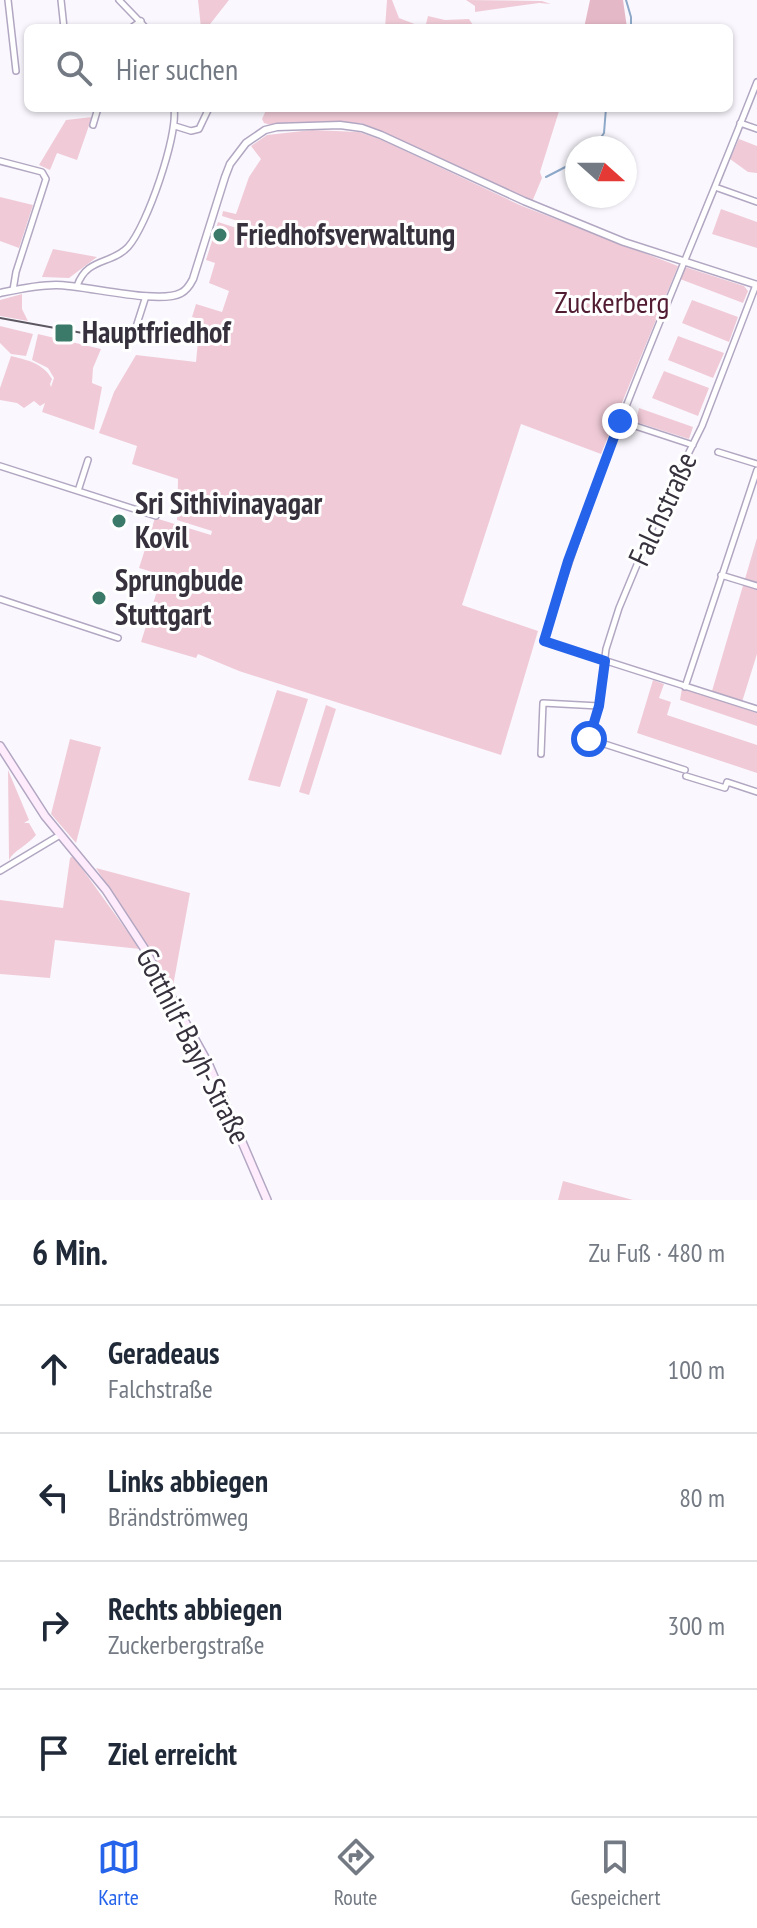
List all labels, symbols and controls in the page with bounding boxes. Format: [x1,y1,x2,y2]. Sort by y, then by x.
search box [24,24,733,112]
icon: search [52,46,96,90]
text: Hier suchen [116,49,238,88]
north arrow [565,136,637,208]
place label: Friedhofsverwaltung [236,214,455,253]
marker: Friedhofsverwaltung [211,226,229,244]
park label: Zuckerberg [555,282,669,321]
place label: Hauptfriedhof [82,312,232,351]
marker: Hauptfriedhof [53,322,75,344]
route end [602,403,638,439]
street label: Falchstraße [618,445,705,571]
place label: Sri Sithivinayagar Kovil [135,483,322,556]
marker: Sri Sithivinayagar Kovil [110,512,128,530]
place label: Sprungbude Stuttgart [115,560,243,633]
marker: Sprungbude Stuttgart [90,589,108,607]
route start [571,721,607,757]
street label: Gotthilf-Bayh-Straße [128,941,261,1150]
text: 6 Min. [32,1230,108,1274]
text: Zu Fuß · 480 m [588,1236,725,1269]
text: Geradeaus [108,1333,220,1372]
icon: ahead [32,1347,76,1391]
text: 100 m [667,1353,725,1386]
text: Falchstraße [108,1372,213,1405]
text: Links abbiegen [108,1461,268,1500]
icon: left [32,1475,76,1519]
text: 80 m [679,1481,725,1514]
text: Brändströmweg [108,1500,249,1533]
text: Rechts abbiegen [108,1589,282,1628]
icon: right [32,1603,76,1647]
text: 300 m [667,1609,725,1642]
text: Zuckerbergstraße [108,1628,265,1661]
icon: arrive [32,1731,76,1775]
text: Ziel erreicht [108,1734,237,1773]
tab: Karte [97,1835,141,1911]
tab: Route [334,1835,378,1911]
tab: Gespeichert [571,1835,660,1911]

